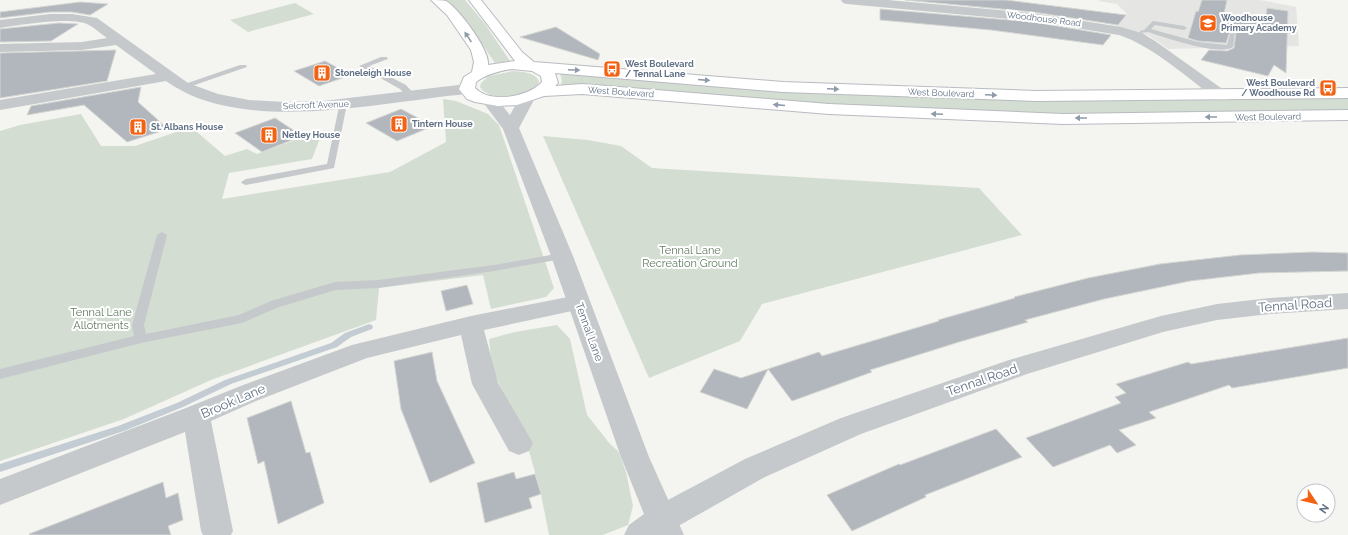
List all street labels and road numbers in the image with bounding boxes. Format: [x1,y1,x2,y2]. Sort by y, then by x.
street label: Woodhouse Road [1006,9,1082,29]
street label: West Boulevard [588,85,655,99]
street label: West Boulevard [908,87,975,99]
street label: Selcroft Avenue [283,99,350,111]
street label: West Boulevard [1235,111,1302,123]
street label: Tennal Road [1258,295,1332,315]
street label: Tennal Lane [572,301,606,364]
street label: Tennal Road [945,361,1019,399]
street label: Brook Lane [199,381,268,421]

